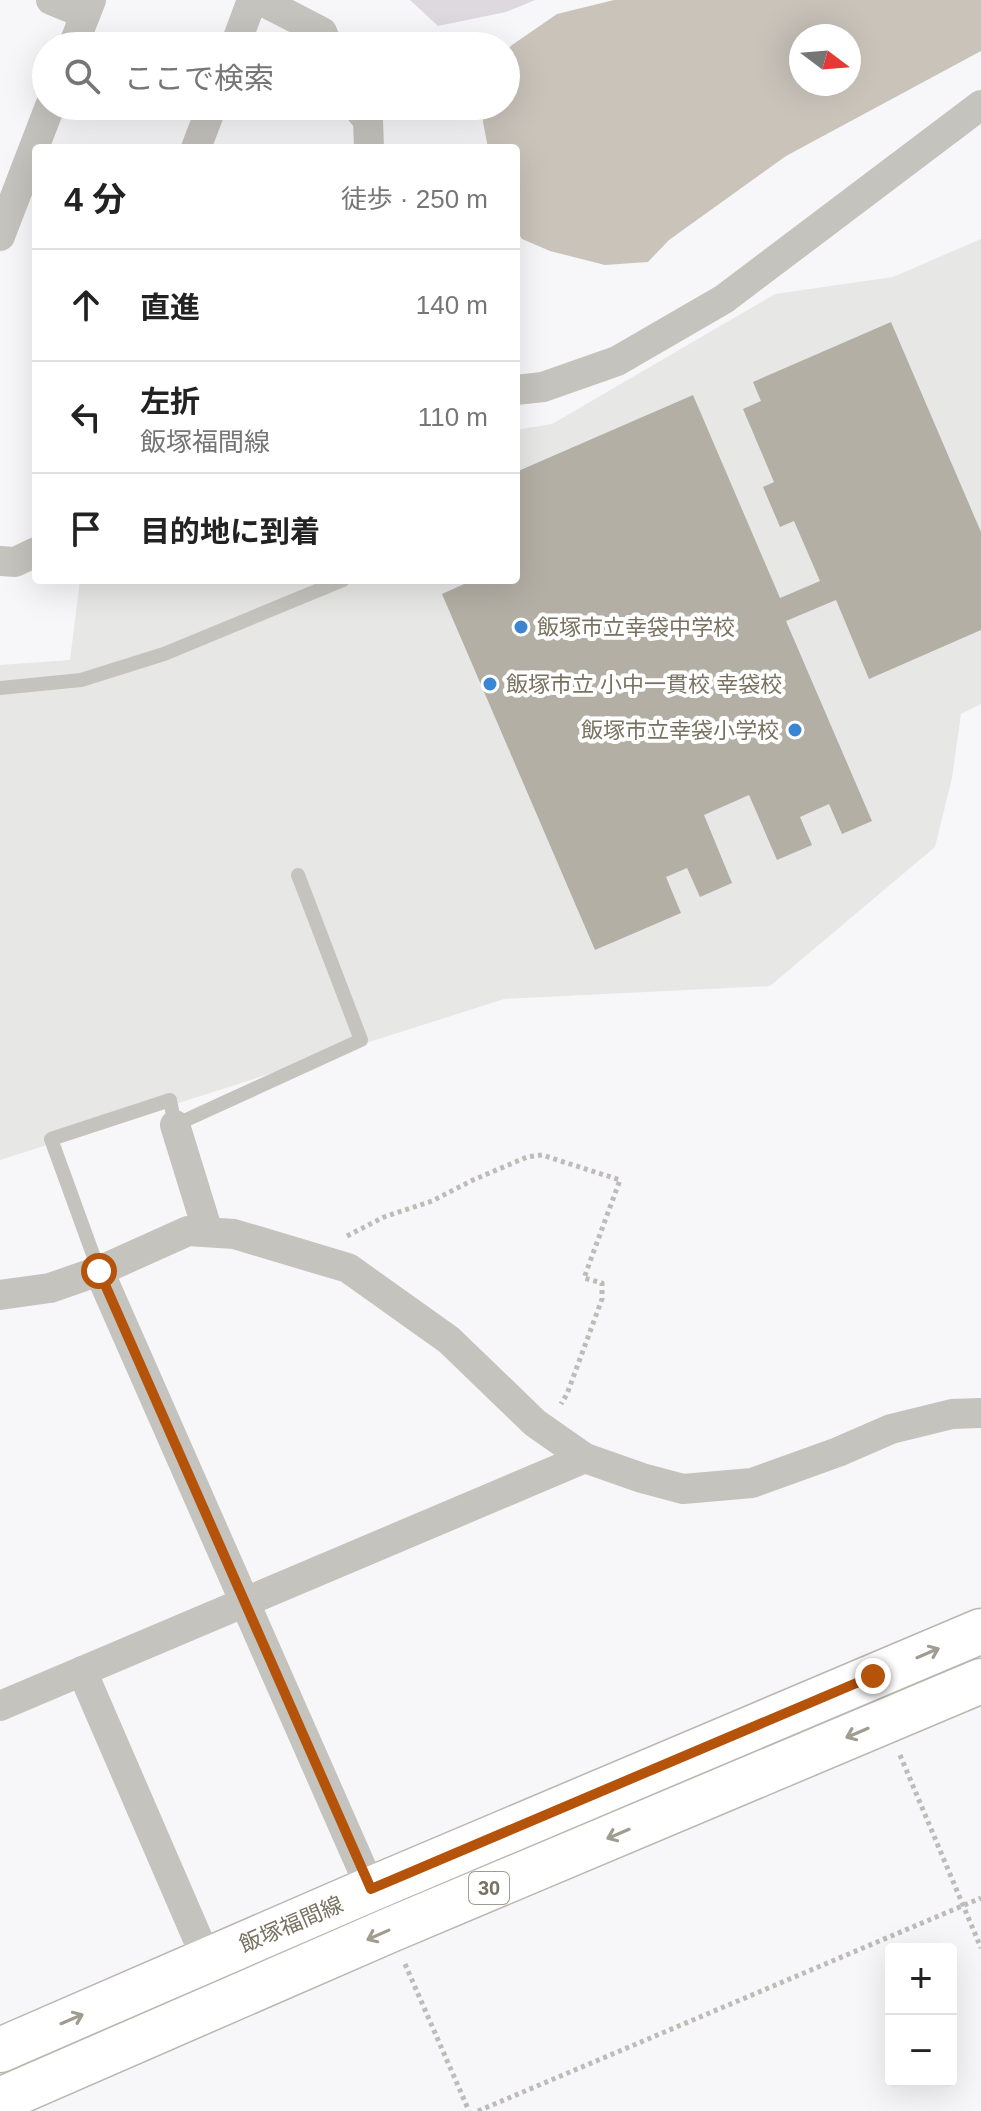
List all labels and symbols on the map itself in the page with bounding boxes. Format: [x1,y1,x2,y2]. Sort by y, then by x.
north arrow [789,24,861,96]
place label: 飯塚市立幸袋中学校 [537,615,735,640]
marker: 飯塚市立幸袋中学校 [512,618,530,636]
place label: 飯塚市立 小中一貫校 幸袋校 [506,672,782,697]
marker: 飯塚市立 小中一貫校 幸袋校 [481,675,499,693]
place label: 飯塚市立幸袋小学校 [581,718,779,743]
marker: 飯塚市立幸袋小学校 [786,721,804,739]
route start [81,1253,117,1289]
one-way arrow [916,1644,940,1659]
route end [855,1658,891,1694]
one-way arrow [845,1726,870,1741]
one-way arrow [606,1827,631,1842]
road number: 30 [469,1872,509,1904]
street label: 飯塚福間線 [236,1891,347,1957]
one-way arrow [366,1928,390,1943]
one-way arrow [59,2011,83,2026]

